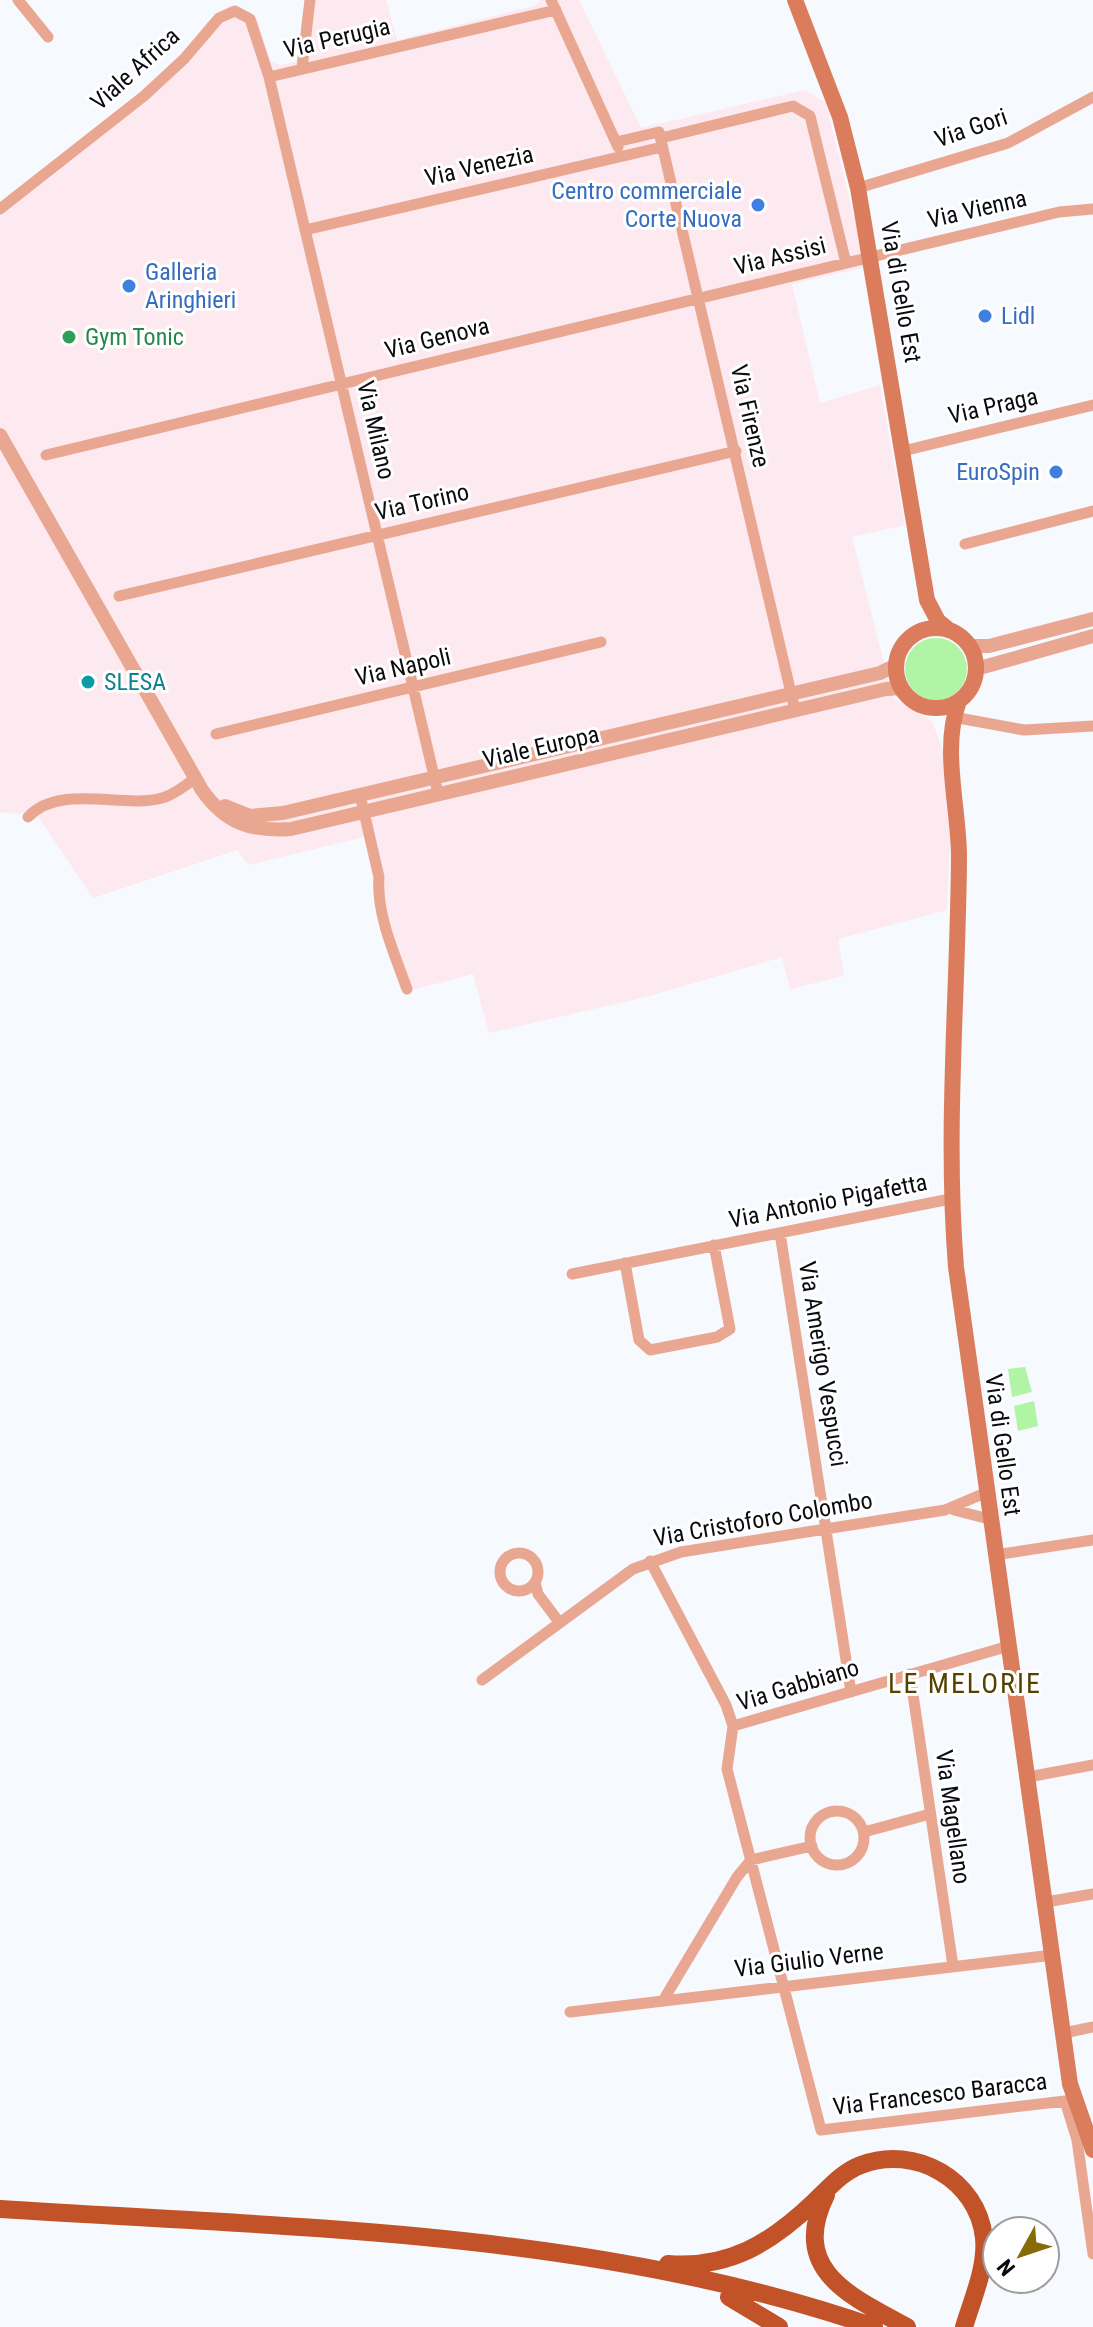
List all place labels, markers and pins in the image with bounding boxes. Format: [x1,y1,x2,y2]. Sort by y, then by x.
place label: Centro commerciale Corte Nuova [551,177,742,233]
marker: Centro commerciale Corte Nuova [749,196,767,214]
place label: Galleria Aringhieri [145,258,236,314]
marker: Galleria Aringhieri [120,277,138,295]
place label: Lidl [1001,302,1035,330]
marker: Lidl [976,307,994,325]
place label: Gym Tonic [85,323,184,351]
marker: Gym Tonic [60,328,78,346]
place label: EuroSpin [956,458,1040,486]
marker: EuroSpin [1047,463,1065,481]
place label: SLESA [104,668,166,696]
marker: SLESA [79,673,97,691]

